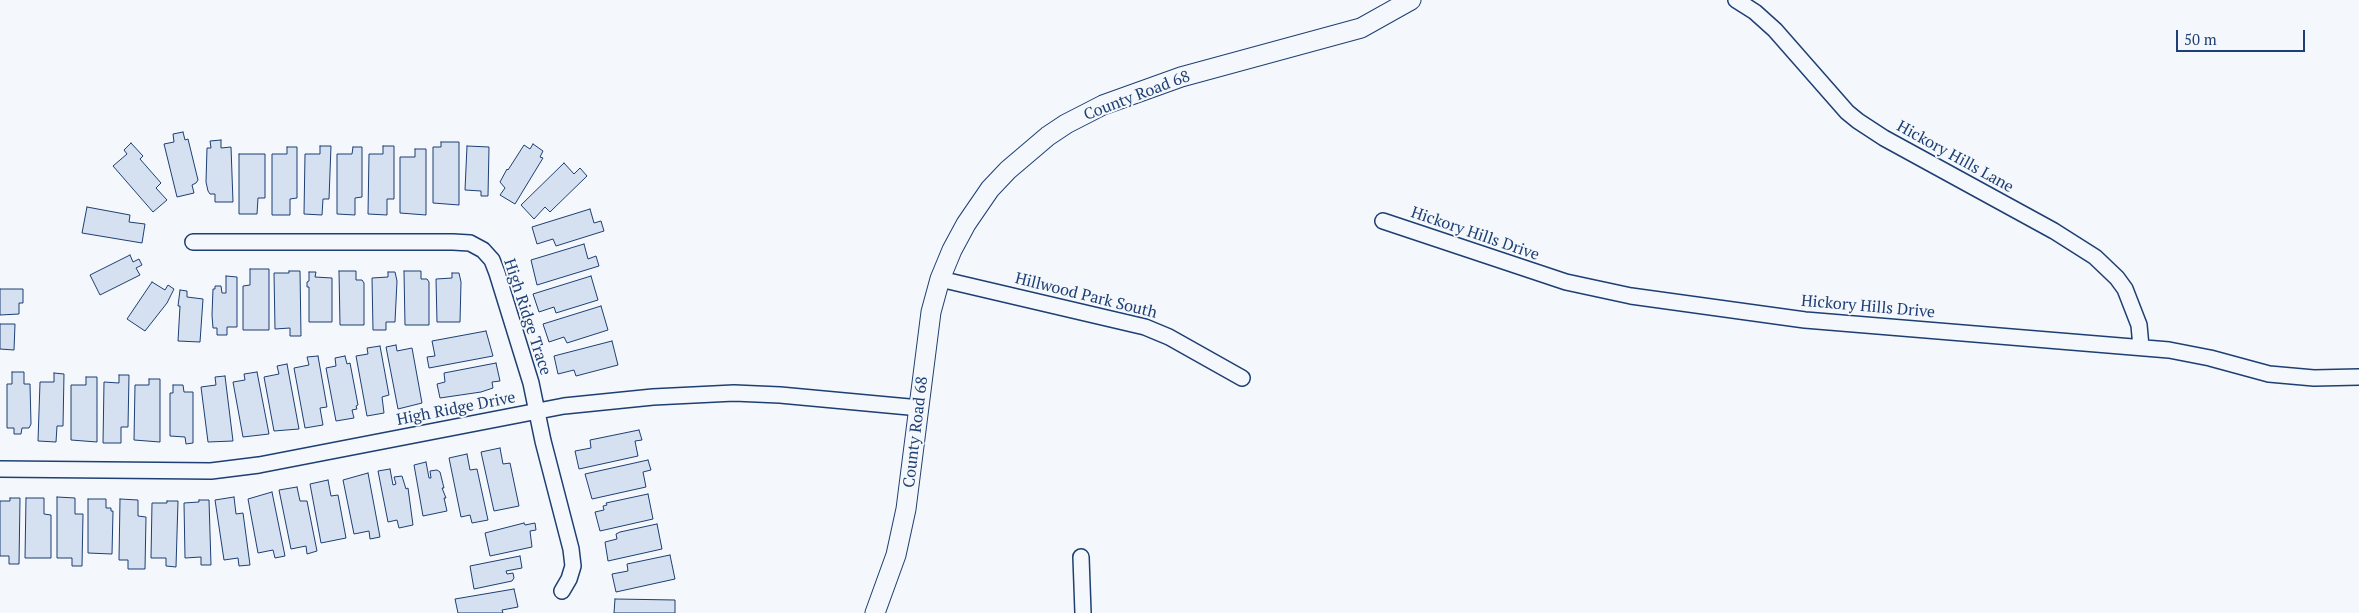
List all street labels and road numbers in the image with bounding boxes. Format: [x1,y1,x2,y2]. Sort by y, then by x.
street label: County Road 68 [1081,67,1193,125]
street label: Hickory Hills Lane [1893,117,2017,197]
street label: Hickory Hills Drive [1408,203,1542,265]
street label: High Ridge Trace [499,256,555,378]
street label: Hillwood Park South [1013,269,1159,323]
street label: Hickory Hills Drive [1800,292,1936,322]
street label: County Road 68 [900,375,932,489]
street label: High Ridge Drive [395,388,517,430]

